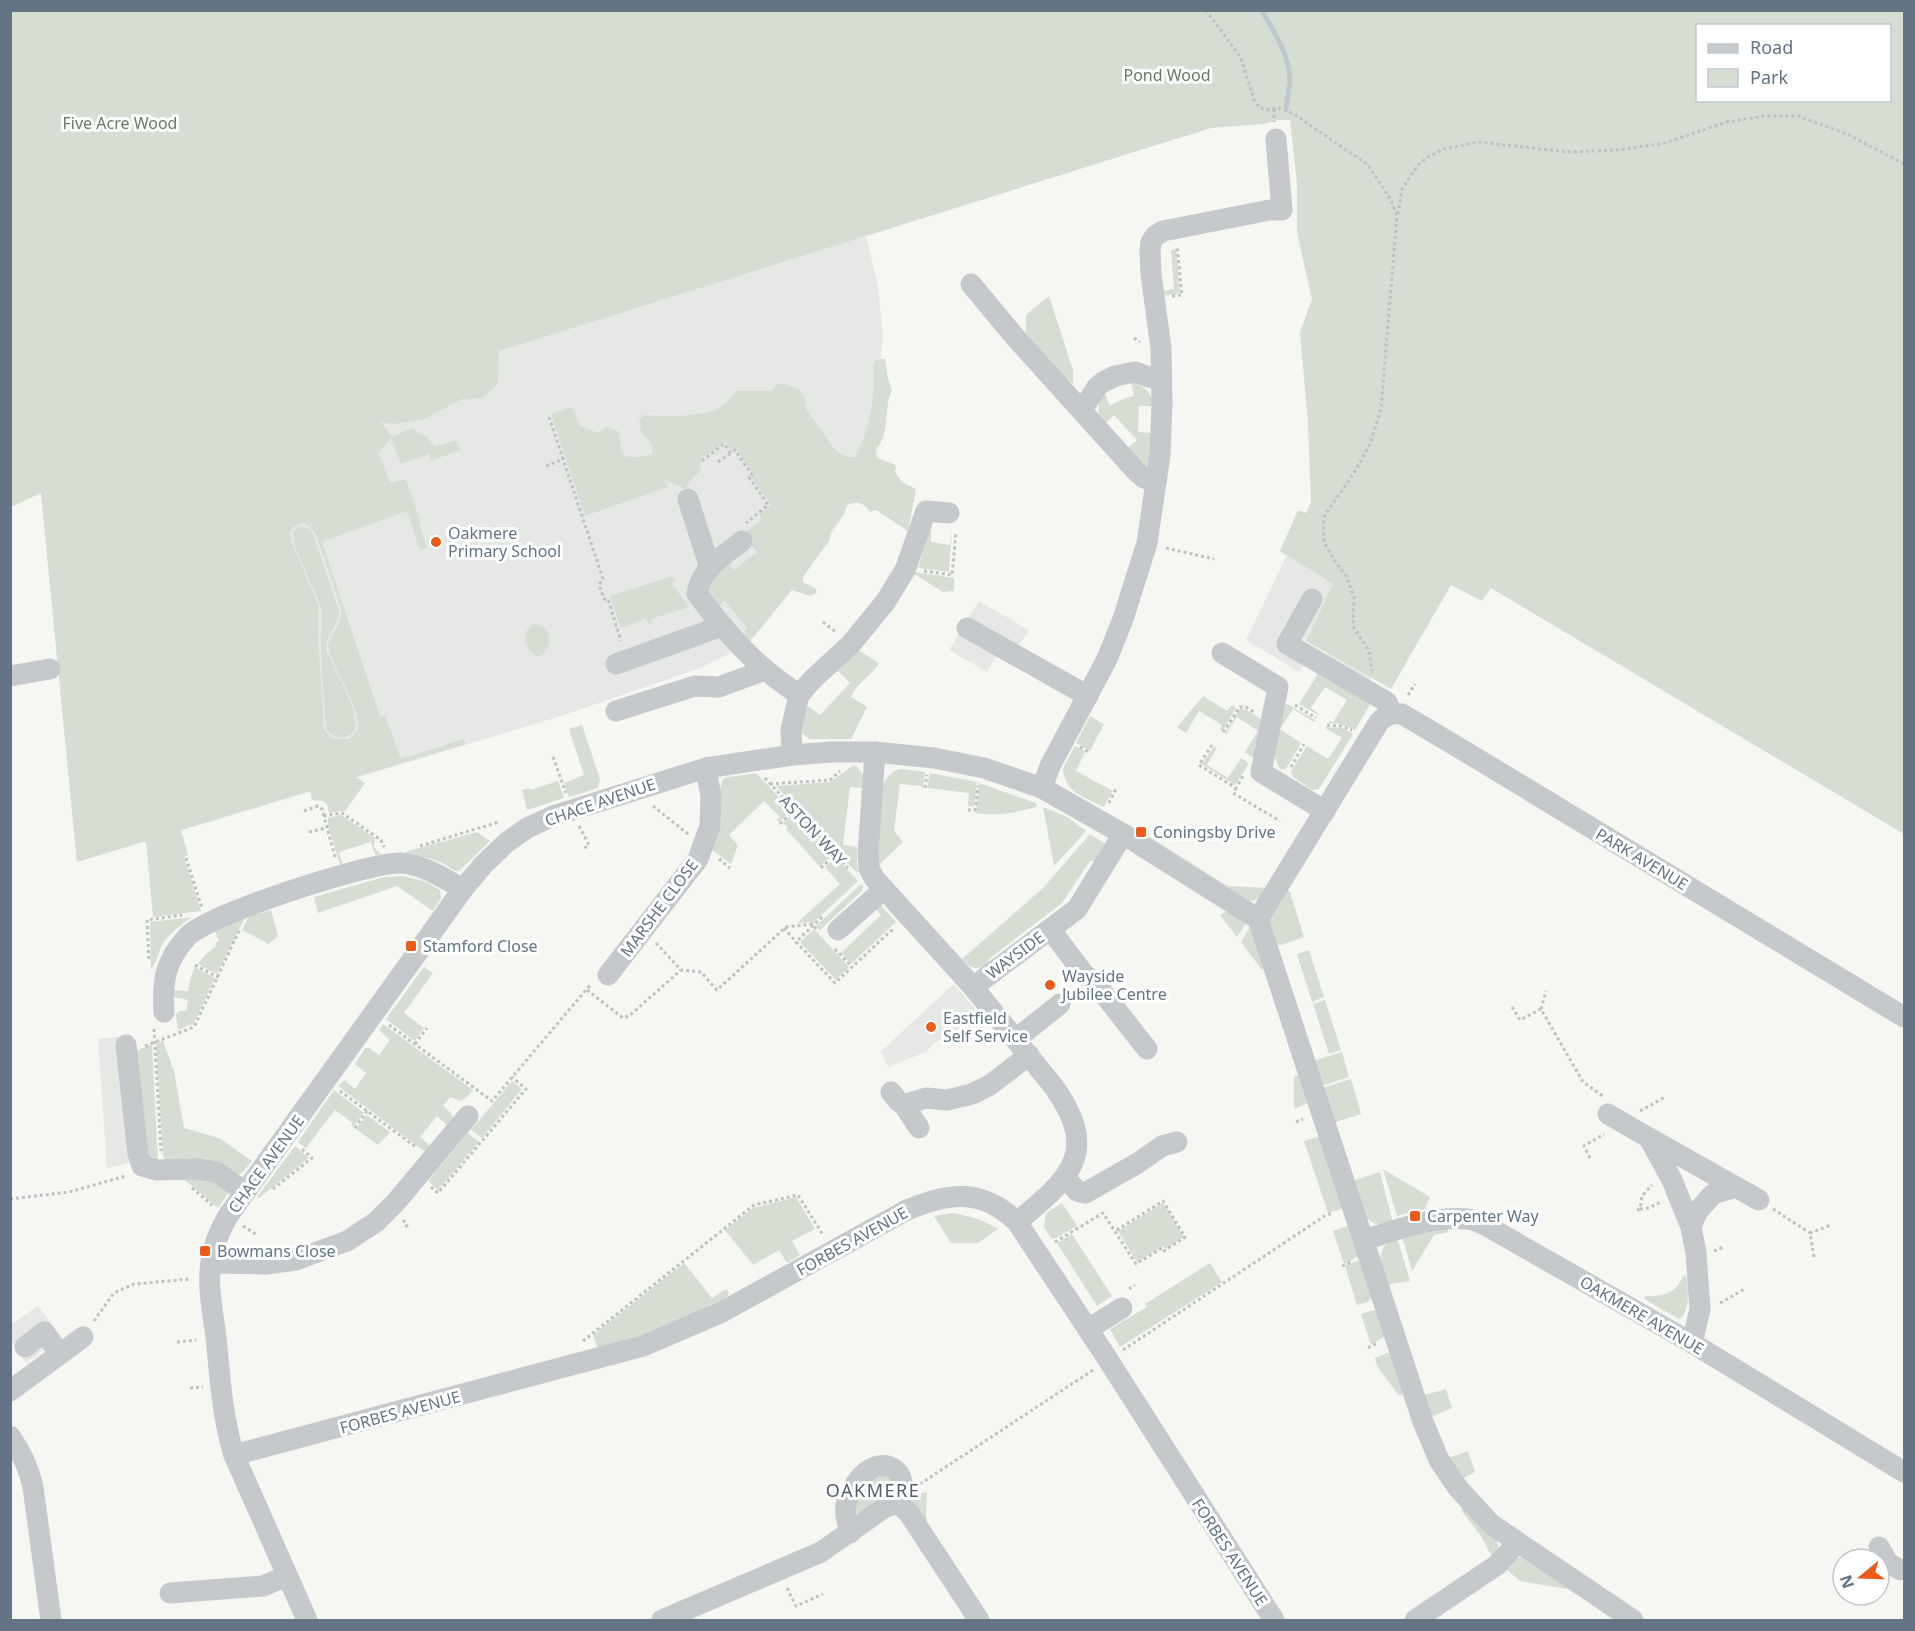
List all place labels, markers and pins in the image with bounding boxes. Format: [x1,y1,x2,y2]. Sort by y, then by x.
place label: Oakmere Primary School [448,522,561,562]
marker: Oakmere Primary School [429,535,443,549]
place label: Coningsby Drive [1153,821,1276,843]
marker: Coningsby Drive [1134,825,1148,839]
place label: Stamford Close [423,935,538,957]
marker: Stamford Close [404,939,418,953]
place label: Wayside Jubilee Centre [1060,965,1167,1005]
marker: Wayside Jubilee Centre [1043,978,1057,992]
place label: Eastfield Self Service [943,1007,1028,1047]
marker: Eastfield Self Service [924,1020,938,1034]
place label: Carpenter Way [1427,1205,1540,1227]
marker: Carpenter Way [1408,1209,1422,1223]
place label: Bowmans Close [217,1240,336,1262]
marker: Bowmans Close [198,1244,212,1258]

